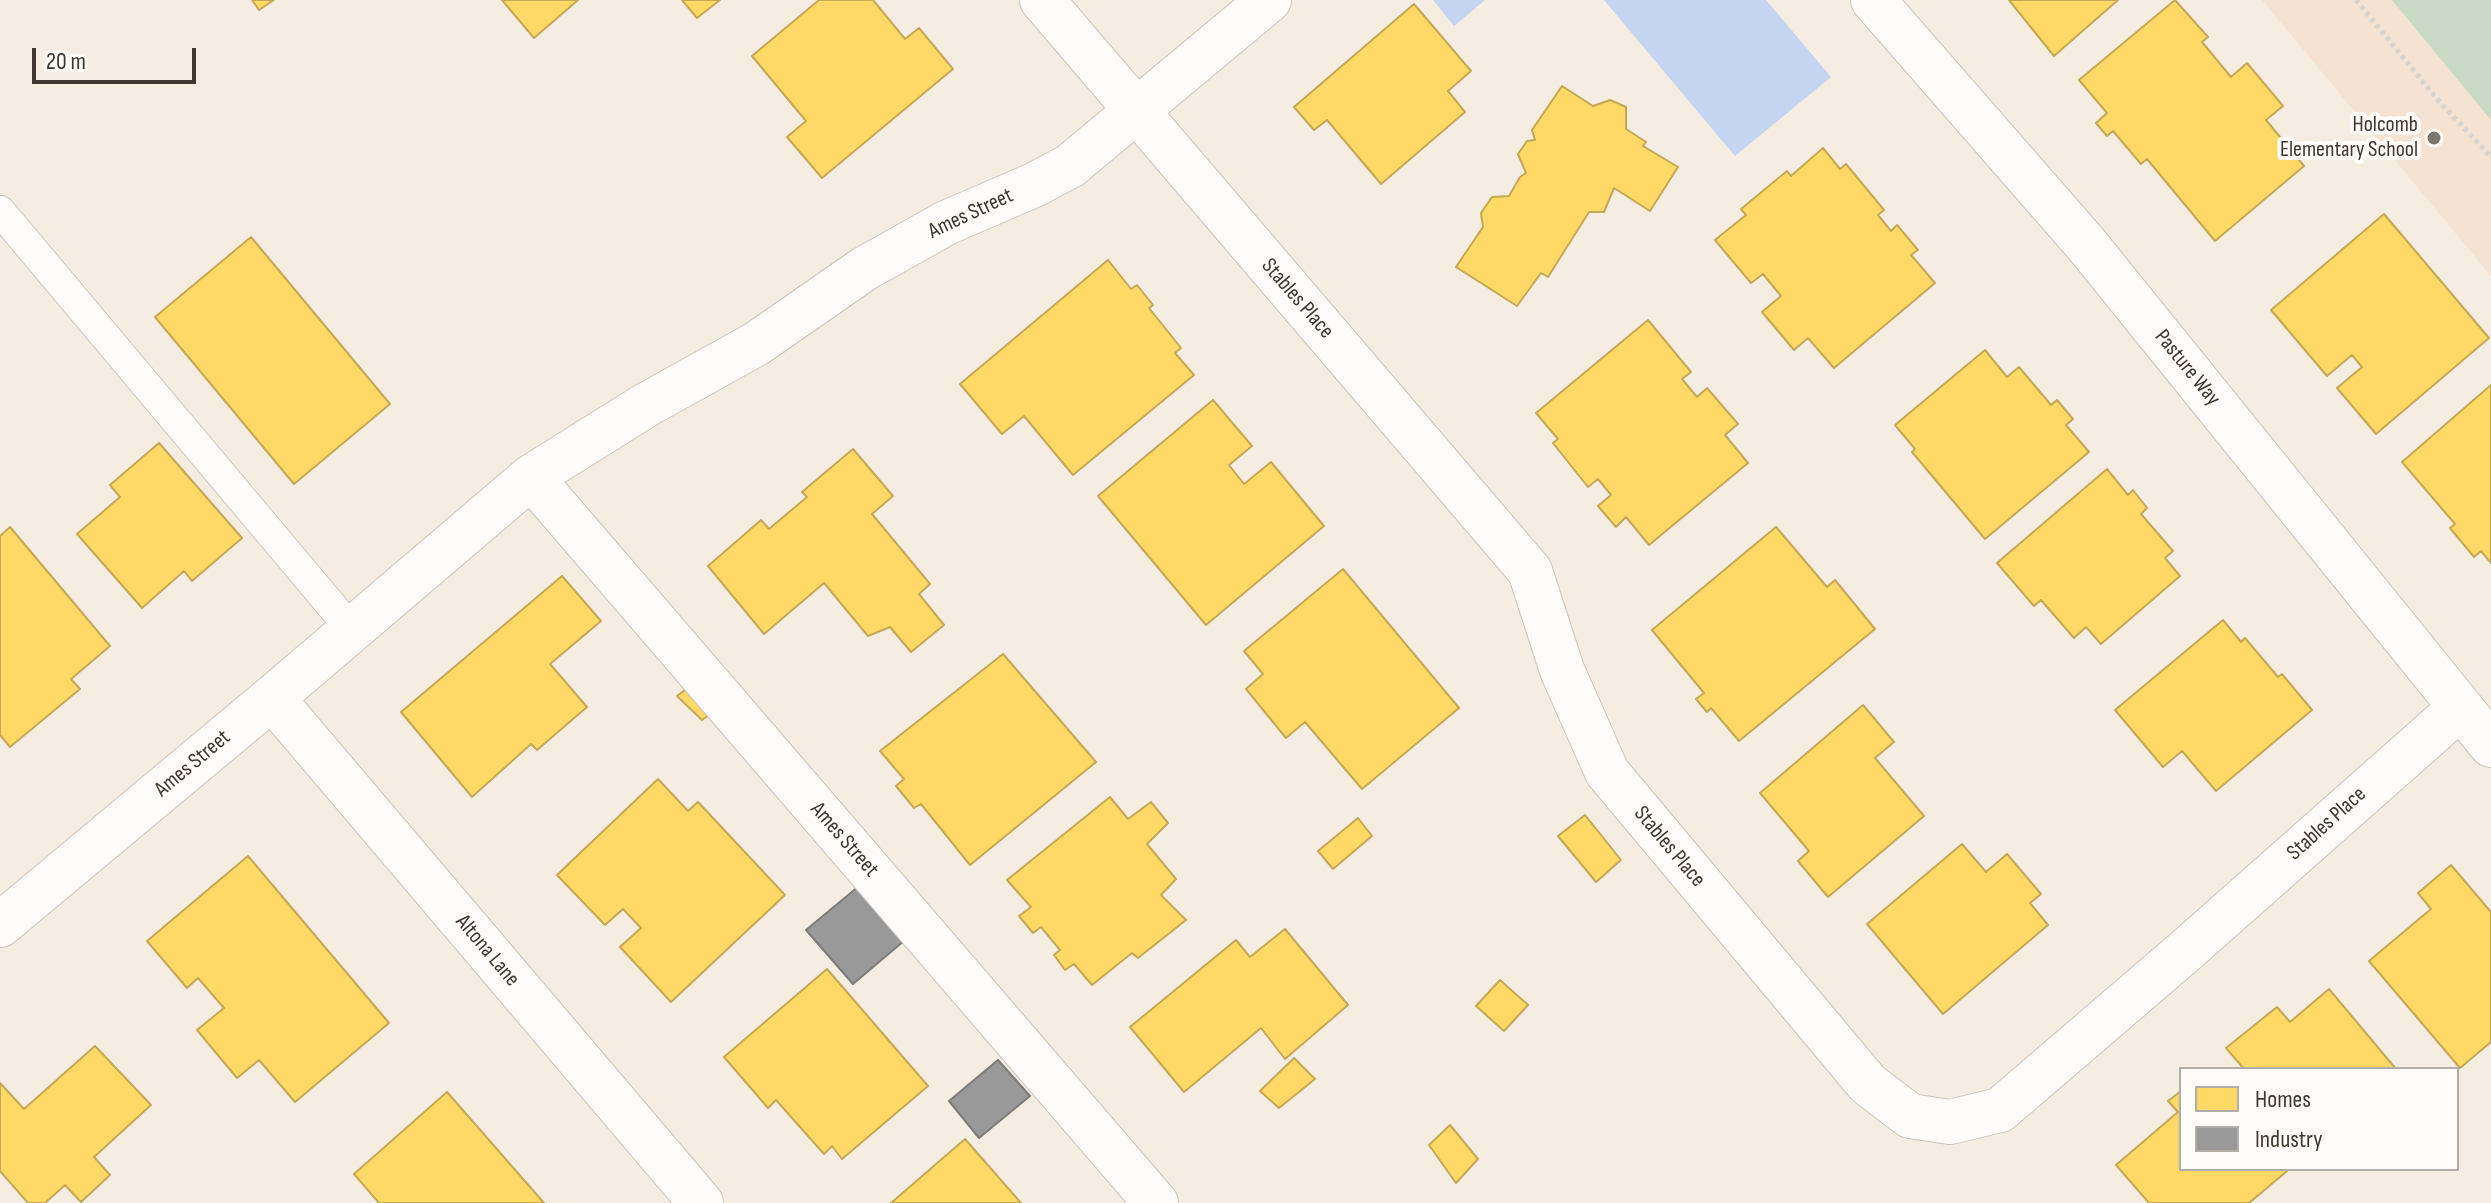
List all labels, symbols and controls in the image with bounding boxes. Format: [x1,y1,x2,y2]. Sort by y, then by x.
scale bar [36,32,200,82]
text: 20 m [46,47,86,76]
place label: Holcomb Elementary School [2280,112,2418,164]
marker: Holcomb Elementary School [2425,129,2443,147]
street label: Ames Street [924,183,1018,245]
street label: Stables Place [1255,254,1339,344]
street label: Pasture Way [2148,325,2226,411]
street label: Ames Street [150,725,236,803]
street label: Stables Place [2282,782,2372,866]
street label: Ames Street [804,797,884,883]
street label: Stables Place [1628,801,1710,893]
street label: Altona Lane [449,910,525,992]
legend [2179,1067,2459,1171]
text: Homes [2255,1085,2311,1114]
text: Industry [2255,1125,2322,1154]

